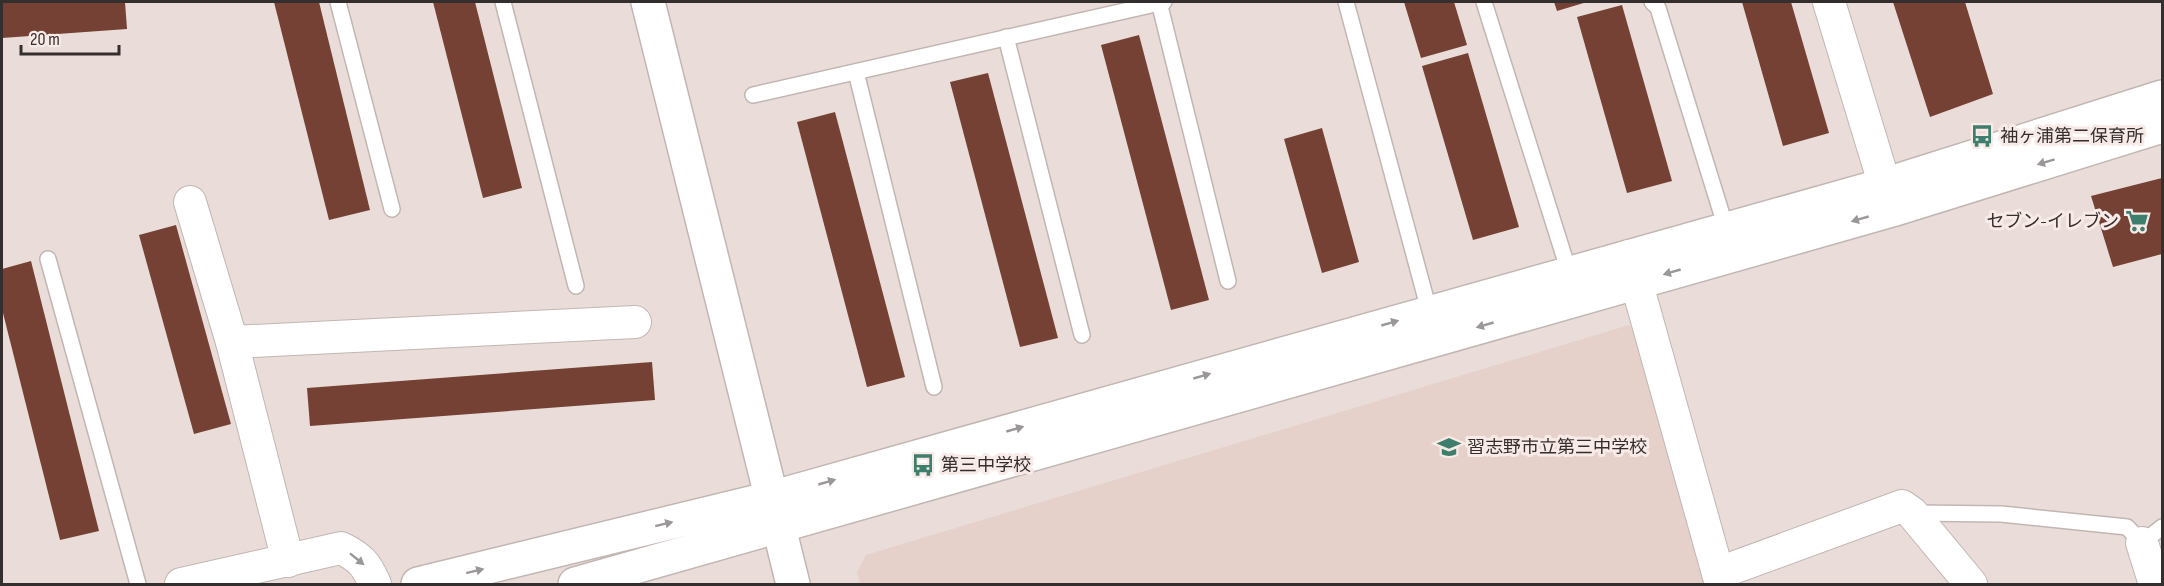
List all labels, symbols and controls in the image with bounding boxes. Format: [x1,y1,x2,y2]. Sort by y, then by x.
scale bar [21,18,118,56]
text: 20 m [30,29,60,50]
bus stop icon: 袖ヶ浦第二保育所 [1969,123,1995,149]
place label: 袖ヶ浦第二保育所 [2000,126,2144,147]
one-way arrow [2037,158,2055,167]
supermarket icon: セブン-イレブン [2124,208,2150,234]
place label: セブン-イレブン [1986,211,2119,232]
one-way arrow [1851,215,1869,224]
one-way arrow [1663,268,1681,277]
one-way arrow [1381,318,1399,327]
one-way arrow [1475,321,1493,330]
one-way arrow [1194,371,1212,380]
one-way arrow [1006,424,1024,433]
school or university icon: 習志野市立第三中学校 [1436,434,1462,460]
place label: 習志野市立第三中学校 [1467,437,1647,458]
bus stop icon: 第三中学校 [910,452,936,478]
place label: 第三中学校 [941,455,1031,476]
one-way arrow [818,477,836,486]
one-way arrow [655,519,674,529]
one-way arrow [349,552,365,565]
one-way arrow [466,565,484,575]

